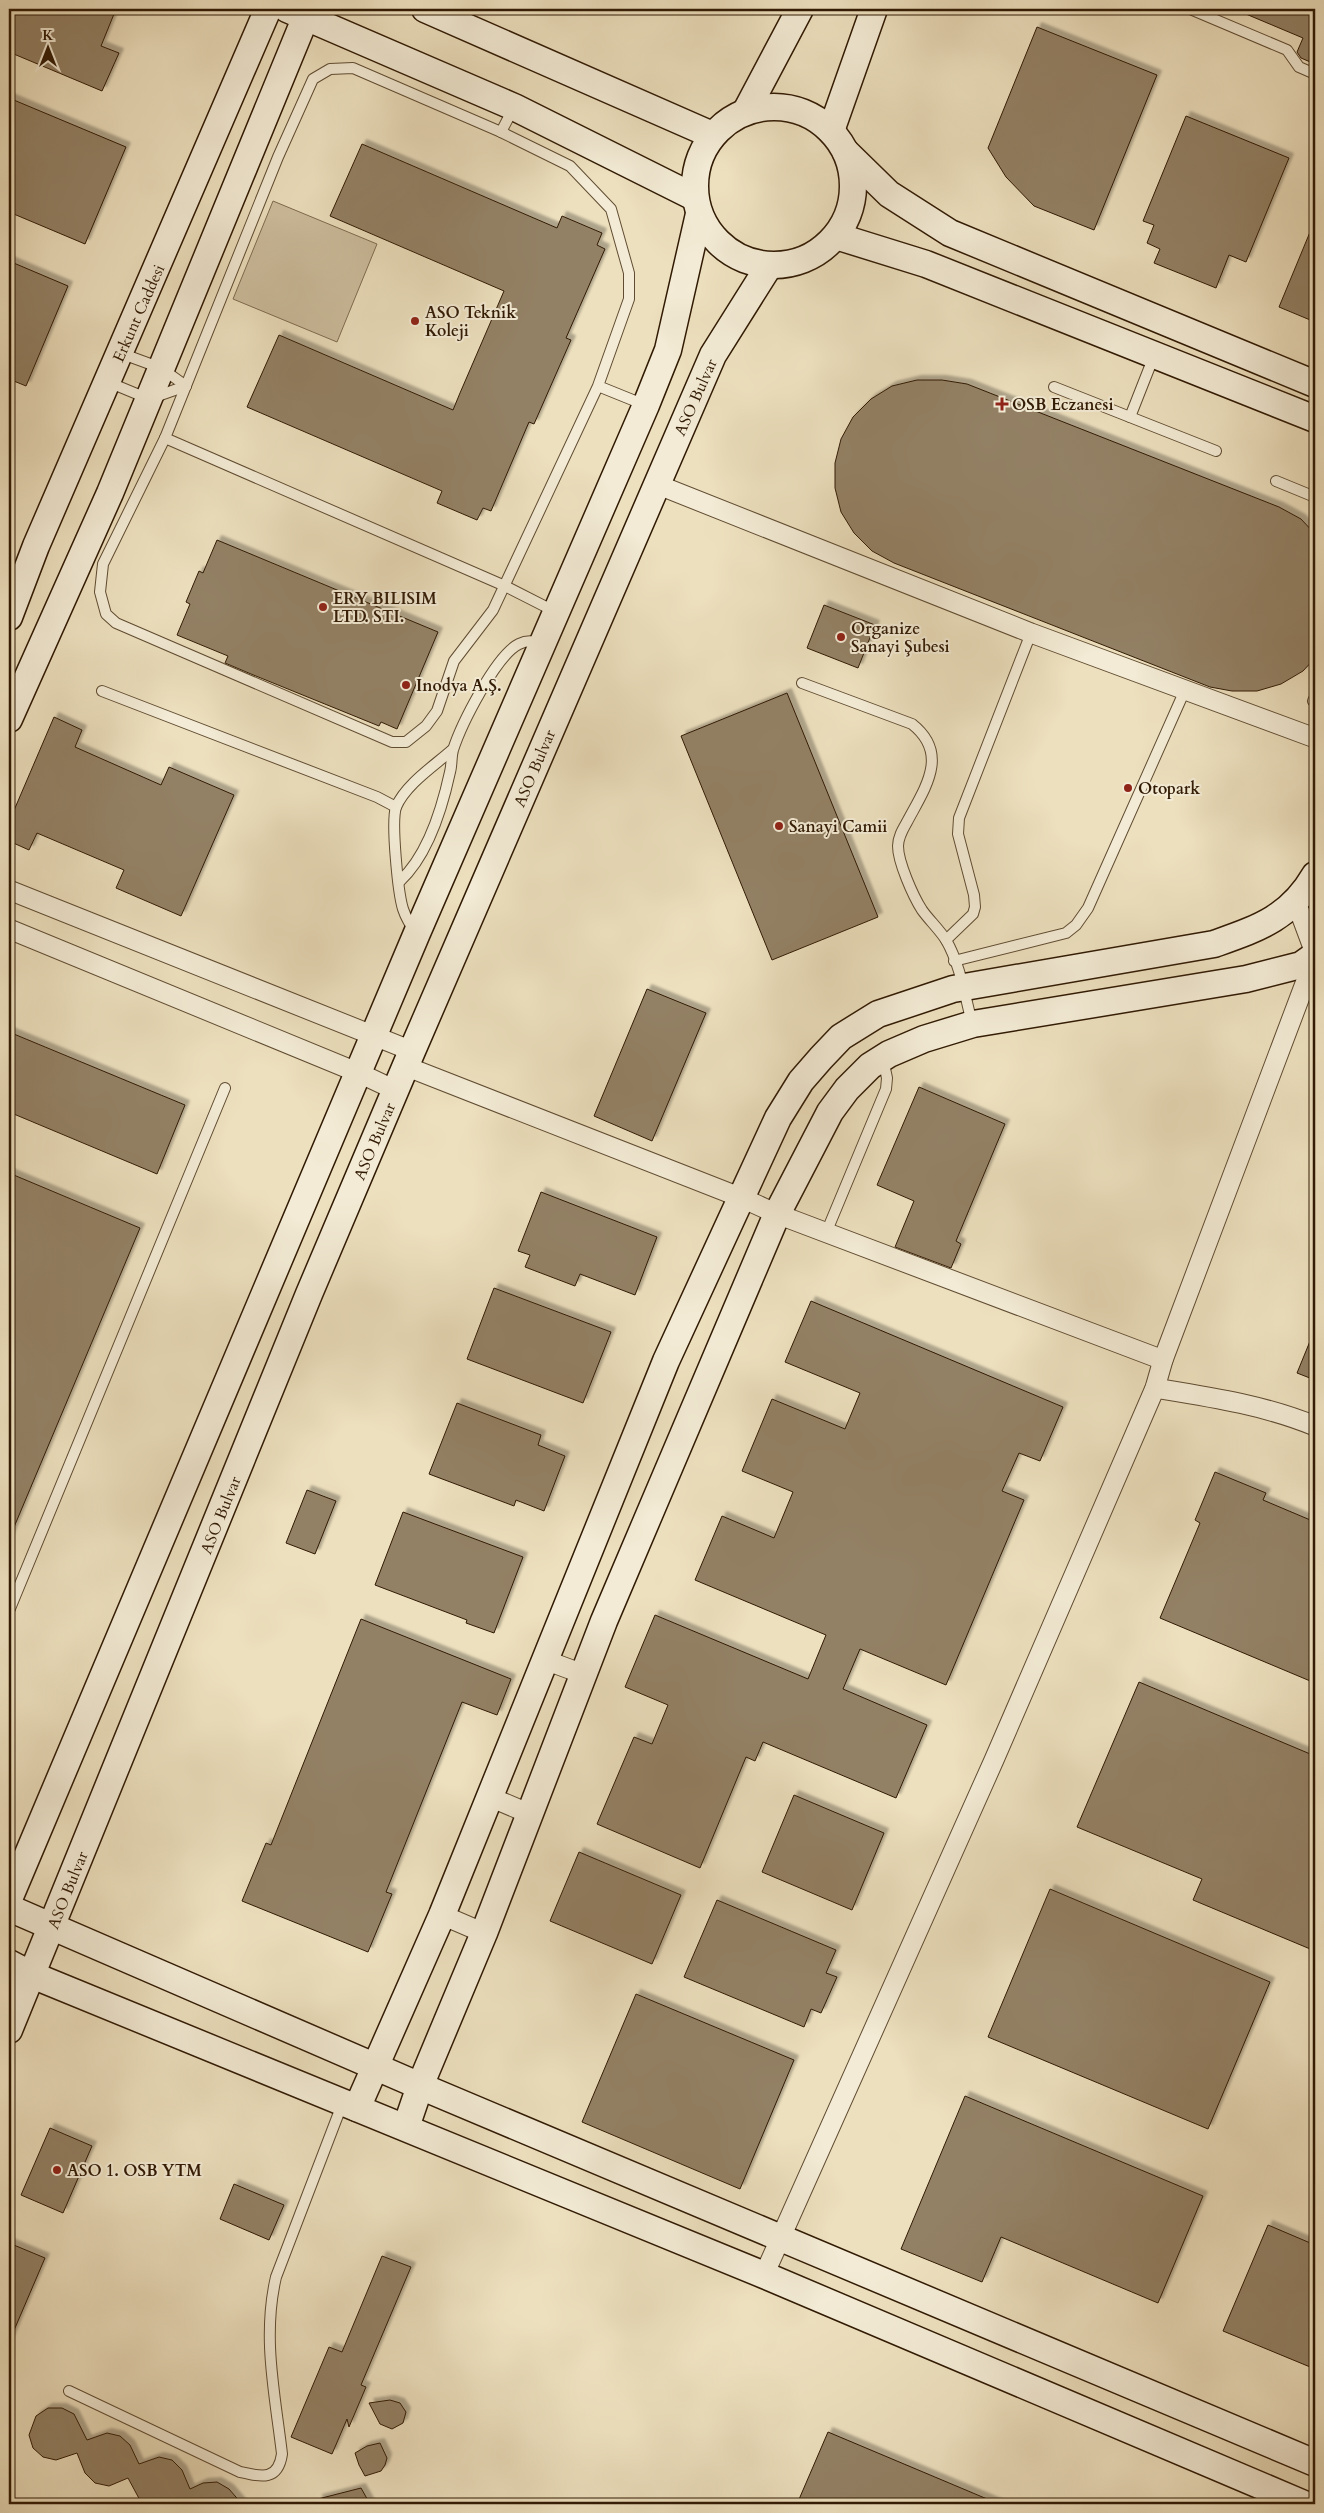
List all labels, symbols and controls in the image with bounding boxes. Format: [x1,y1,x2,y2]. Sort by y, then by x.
north arrow [22,22,72,72]
text: K [42,26,54,45]
street label: Erkunt Caddesi [108,261,170,366]
place label: ASO Teknik Koleji [425,302,516,342]
marker: ASO Teknik Koleji [409,315,421,327]
street label: ASO Bulvar [669,355,723,439]
place label: OSB Eczanesi [1012,394,1114,416]
marker: OSB Eczanesi [996,398,1008,410]
place label: ERY BILISIM LTD. STI. [333,588,437,628]
marker: ERY BILISIM LTD. STI. [317,601,329,613]
place label: Organize Sanayi Şubesi [851,618,950,658]
marker: Organize Sanayi Şubesi [835,631,847,643]
place label: Inodya A.Ş. [416,675,502,697]
marker: Inodya A.Ş. [400,679,412,691]
street label: ASO Bulvar [509,726,561,810]
place label: Otopark [1138,778,1200,800]
marker: Otopark [1122,782,1134,794]
place label: Sanayi Camii [789,816,887,838]
marker: Sanayi Camii [773,820,785,832]
street label: ASO Bulvar [349,1099,401,1183]
street label: ASO Bulvar [195,1473,247,1558]
street label: ASO Bulvar [42,1848,94,1933]
place label: ASO 1. OSB YTM [67,2160,202,2182]
marker: ASO 1. OSB YTM [51,2164,63,2176]

